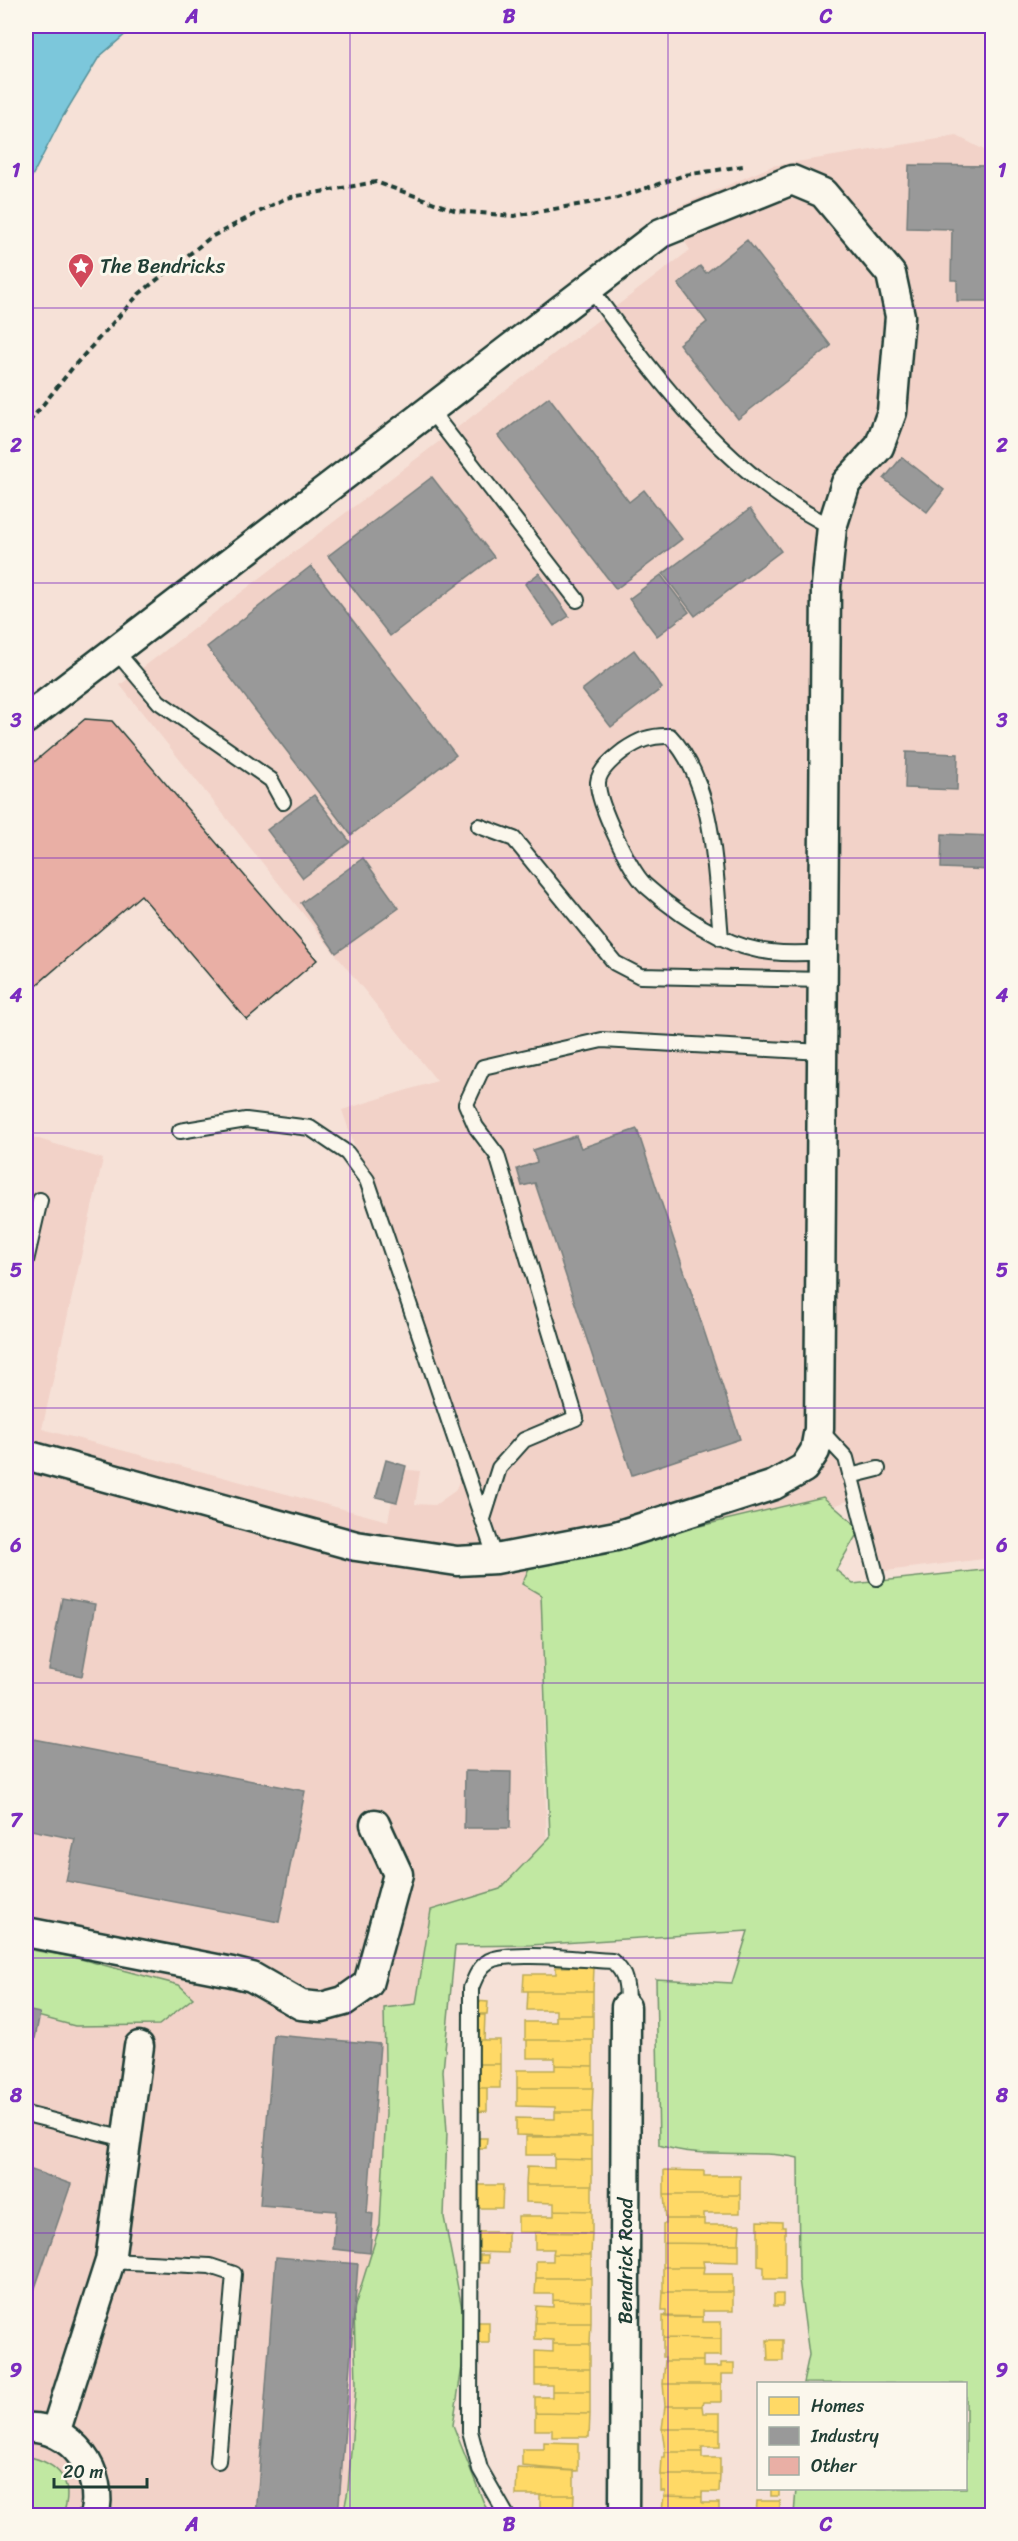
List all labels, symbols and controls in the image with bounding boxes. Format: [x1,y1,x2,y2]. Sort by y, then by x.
text: A [184,0,199,34]
text: B [503,0,516,34]
text: C [819,0,833,34]
text: 1 [12,153,21,188]
text: 1 [998,153,1007,188]
place label: The Bendricks [100,249,226,284]
place icon: The Bendricks [66,251,96,289]
text: 2 [9,428,22,463]
text: 2 [995,428,1008,463]
text: 3 [10,703,22,738]
text: 3 [996,703,1008,738]
text: 4 [9,978,23,1013]
text: 4 [995,978,1009,1013]
text: 5 [10,1253,22,1288]
text: 5 [996,1253,1008,1288]
text: 6 [9,1528,22,1563]
text: 6 [995,1528,1008,1563]
text: 7 [10,1803,23,1838]
text: 7 [996,1803,1009,1838]
text: 8 [9,2078,23,2113]
text: 8 [995,2078,1009,2113]
street label: Bendrick Road [607,2196,643,2324]
text: 9 [10,2353,22,2388]
text: 9 [996,2353,1008,2388]
legend [757,2382,967,2490]
text: Homes [811,2390,865,2422]
text: Industry [810,2420,880,2452]
text: Other [811,2450,858,2482]
scale bar [54,2451,147,2489]
text: 20 m [63,2456,103,2488]
text: A [184,2507,199,2541]
text: B [503,2507,516,2541]
text: C [819,2507,833,2541]

